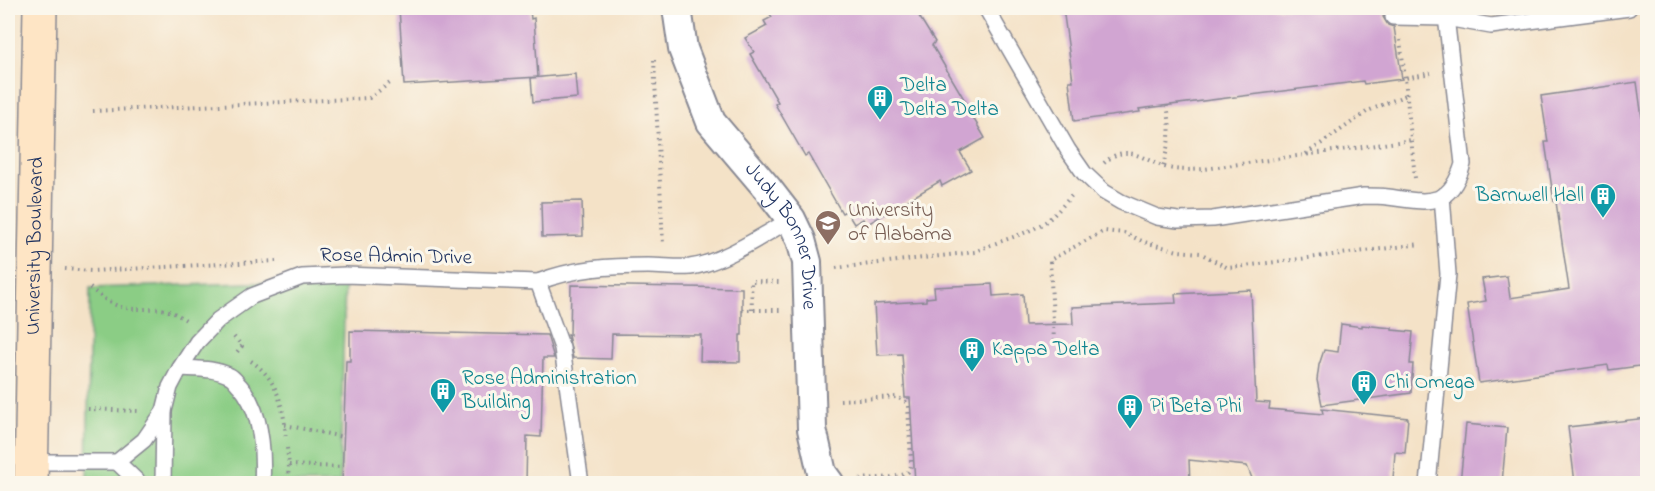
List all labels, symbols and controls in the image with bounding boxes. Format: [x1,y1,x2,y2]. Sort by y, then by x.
place label: Delta Delta Delta [899,71,999,125]
building icon: Delta Delta Delta [865,83,895,121]
street label: University Boulevard [19,156,52,335]
street label: Judy Bonner Drive [737,156,823,310]
place label: Barnwell Hall [1475,181,1584,211]
building icon: Barnwell Hall [1588,181,1618,219]
place label: University of Alabama [848,196,952,250]
school or university icon: University of Alabama [813,208,843,246]
street label: Rose Admin Drive [320,241,473,273]
building icon: Kappa Delta [957,335,987,373]
place label: Kappa Delta [992,335,1100,365]
place label: Rose Administration Building [461,364,637,420]
building icon: Chi Omega [1349,368,1379,406]
place label: Chi Omega [1384,368,1475,400]
building icon: Rose Administration Building [428,376,458,414]
building icon: Pi Beta Phi [1115,392,1145,430]
place label: Pi Beta Phi [1150,392,1242,422]

